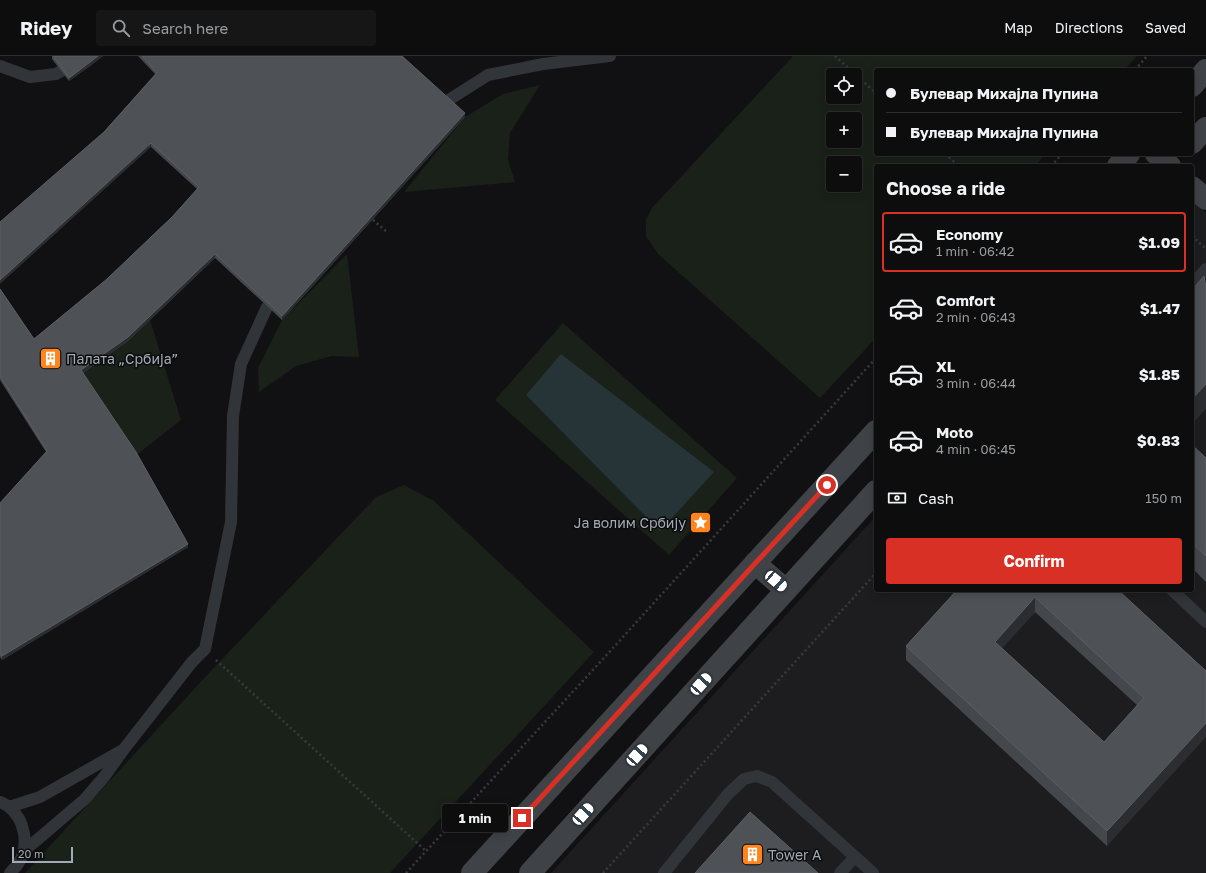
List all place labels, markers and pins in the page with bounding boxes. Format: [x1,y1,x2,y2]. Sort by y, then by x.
building icon: Палата „Србија” [38,346,64,372]
place label: Палата „Србија” [66,350,178,367]
place icon: Ја волим Србију [688,510,714,536]
place label: Ја волим Србију [574,514,686,531]
building icon: Tower A [739,842,765,868]
place label: Tower A [768,846,822,863]

